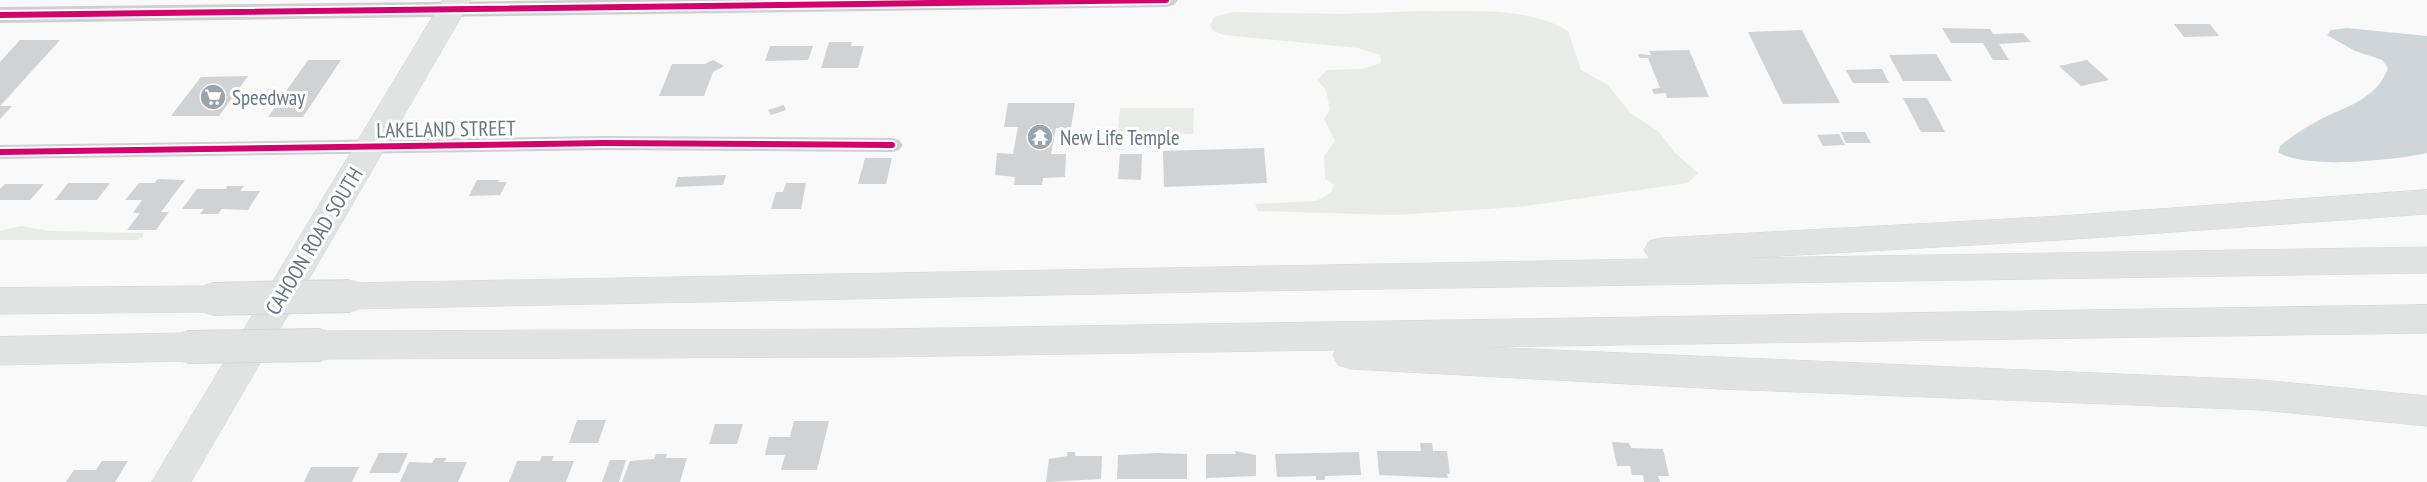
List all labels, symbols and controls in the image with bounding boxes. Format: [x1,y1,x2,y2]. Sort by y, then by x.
supermarket icon: Speedway [198,82,228,112]
place label: Speedway [232,84,305,111]
street label: LAKELAND STREET [376,114,517,144]
temple icon: New Life Temple [1025,122,1055,152]
place label: New Life Temple [1060,124,1180,151]
street label: CAHOON ROAD SOUTH [259,162,369,320]

